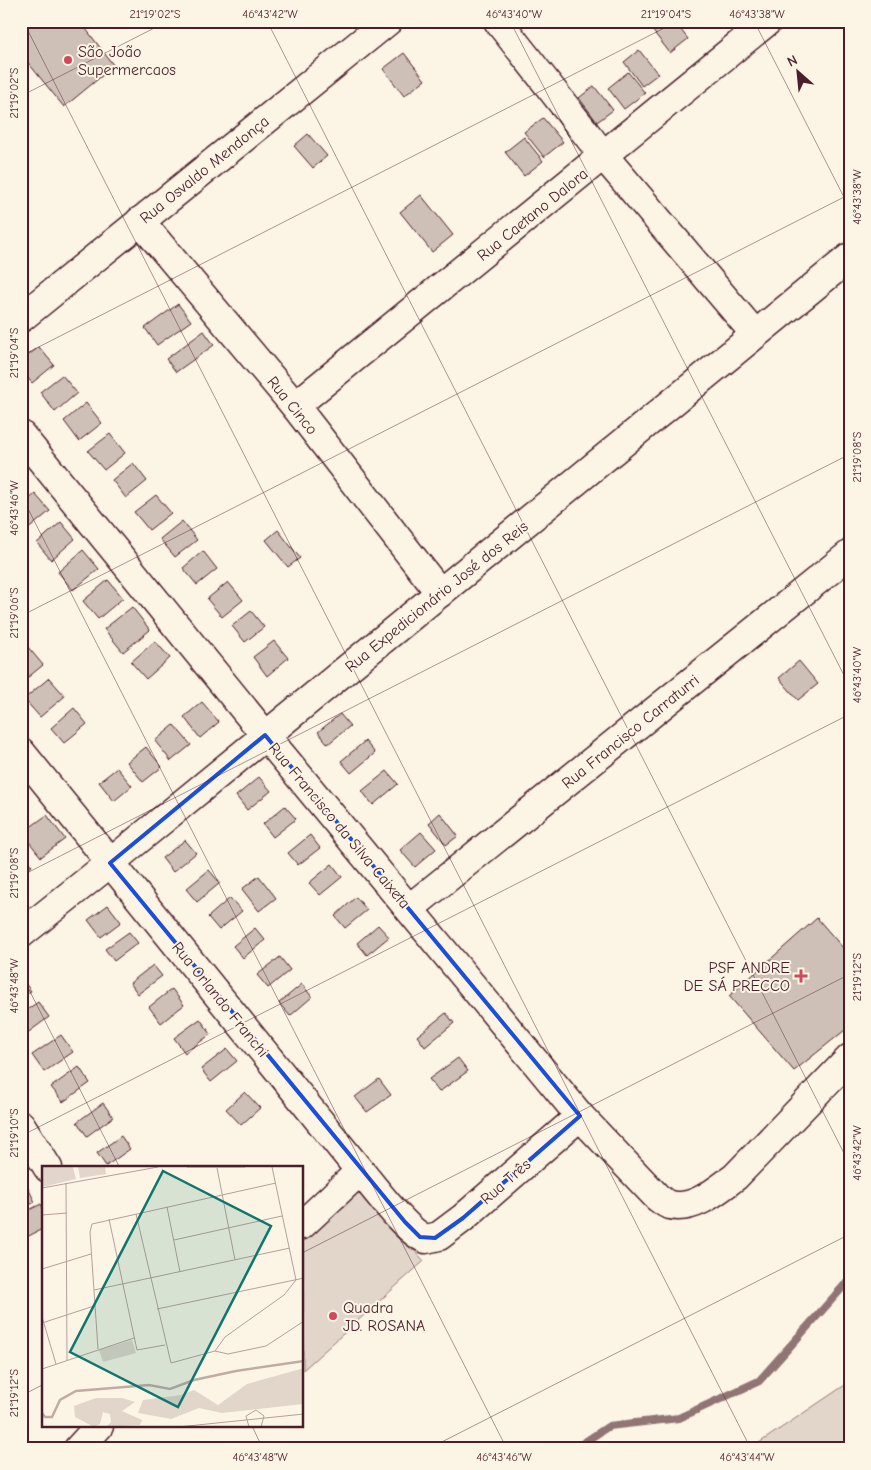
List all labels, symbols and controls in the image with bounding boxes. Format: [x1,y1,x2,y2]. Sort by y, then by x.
text: 21°19'02"S [130,7,181,21]
text: 46°43'42"W [242,7,298,21]
text: 46°43'40"W [486,7,543,21]
text: 21°19'04"S [641,7,692,21]
text: 46°43'38"W [729,7,785,21]
place label: São João Supermercaos [78,43,176,79]
north arrow [774,48,824,98]
text: N [784,51,800,71]
marker: São João Supermercaos [62,54,74,66]
text: 21°19'02"S [7,67,21,118]
street label: Rua Osvaldo Mendonça [137,112,273,227]
street label: Rua Caetano Dalora [474,165,592,265]
text: 46°43'38"W [850,169,864,225]
text: 21°19'04"S [7,327,21,378]
street label: Rua Cinco [263,373,321,438]
text: 21°19'08"S [850,431,864,482]
text: 46°43'46"W [7,480,21,536]
street label: Rua Expedicionário José dos Reis [342,517,532,676]
text: 21°19'06"S [7,587,21,639]
text: 46°43'40"W [850,646,864,703]
street label: Rua Francisco Carraturri [559,671,703,793]
street label: Rua Francisco da Silva Caixeta [265,739,414,912]
text: 21°19'08"S [7,847,21,898]
street label: Rua Orlando Franchi [168,938,272,1061]
text: 21°19'12"S [850,952,864,1001]
text: 46°43'48"W [7,958,21,1014]
place label: PSF ANDRE DE SÁ PRECCO [684,959,790,995]
marker: PSF ANDRE DE SÁ PRECCO [794,969,808,983]
text: 21°19'10"S [7,1108,21,1158]
text: 46°43'42"W [850,1125,864,1181]
street label: Rua Três [477,1155,535,1208]
inset map [42,1166,304,1428]
place label: Quadra JD. ROSANA [343,1299,425,1335]
marker: Quadra JD. ROSANA [327,1310,339,1322]
text: 21°19'12"S [7,1368,21,1417]
text: 46°43'48"W [232,1450,288,1464]
text: 46°43'46"W [476,1450,532,1464]
text: 46°43'44"W [720,1450,775,1464]

